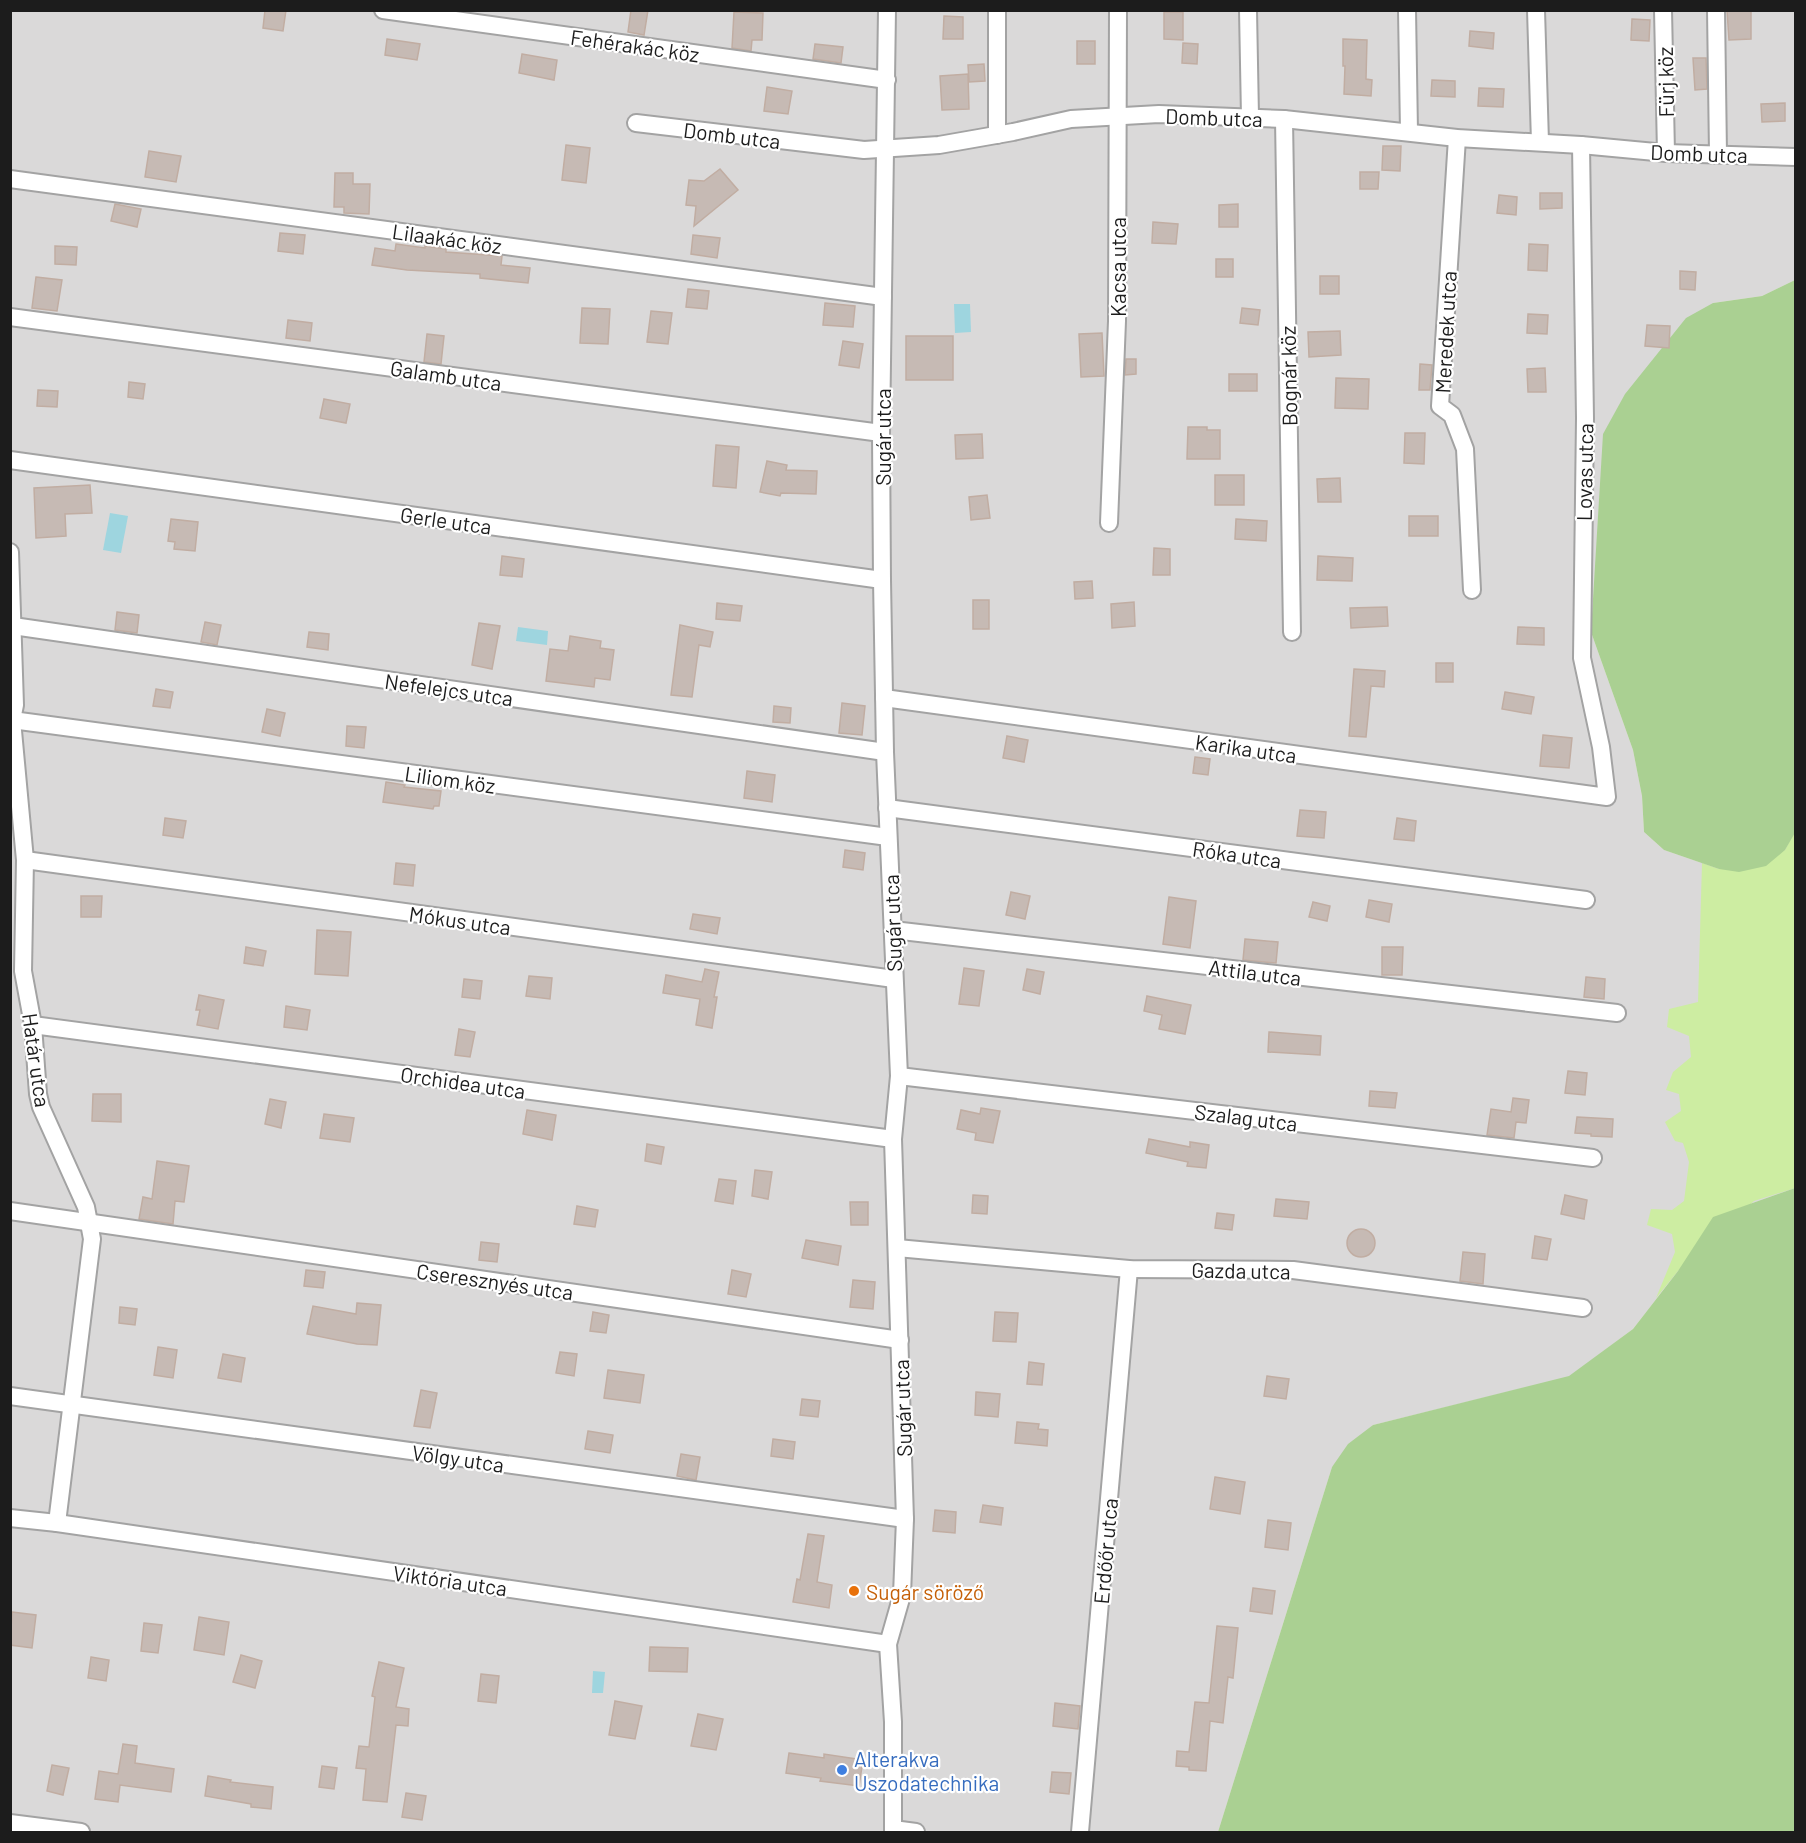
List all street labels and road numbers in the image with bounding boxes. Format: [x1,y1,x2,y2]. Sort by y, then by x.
street label: Fehérakác köz [569,24,701,66]
street label: Fürj köz [1652,46,1678,118]
street label: Domb utca [1165,103,1263,131]
street label: Domb utca [682,117,782,153]
street label: Domb utca [1650,139,1748,167]
street label: Kacsa utca [1105,217,1130,317]
street label: Lilaakác köz [391,218,503,258]
street label: Meredek utca [1429,270,1461,394]
street label: Bognár köz [1275,326,1301,426]
street label: Galamb utca [389,355,503,395]
street label: Sugár utca [870,388,895,486]
street label: Lovas utca [1571,423,1597,521]
street label: Gerle utca [399,501,493,539]
street label: Nefelejcs utca [383,668,515,710]
street label: Karika utca [1194,729,1298,767]
street label: Liliom köz [403,760,497,798]
street label: Róka utca [1191,835,1283,873]
street label: Sugár utca [878,874,906,972]
street label: Mókus utca [407,900,513,940]
street label: Attila utca [1207,954,1303,990]
street label: Határ utca [18,1011,56,1109]
street label: Orchidea utca [399,1061,527,1103]
street label: Szalag utca [1193,1098,1299,1136]
street label: Gazda utca [1191,1257,1291,1283]
street label: Cseresznyés utca [415,1258,575,1304]
street label: Sugár utca [888,1359,916,1457]
street label: Völgy utca [410,1439,506,1477]
street label: Erdőőr utca [1088,1497,1122,1605]
street label: Viktória utca [391,1560,509,1600]

